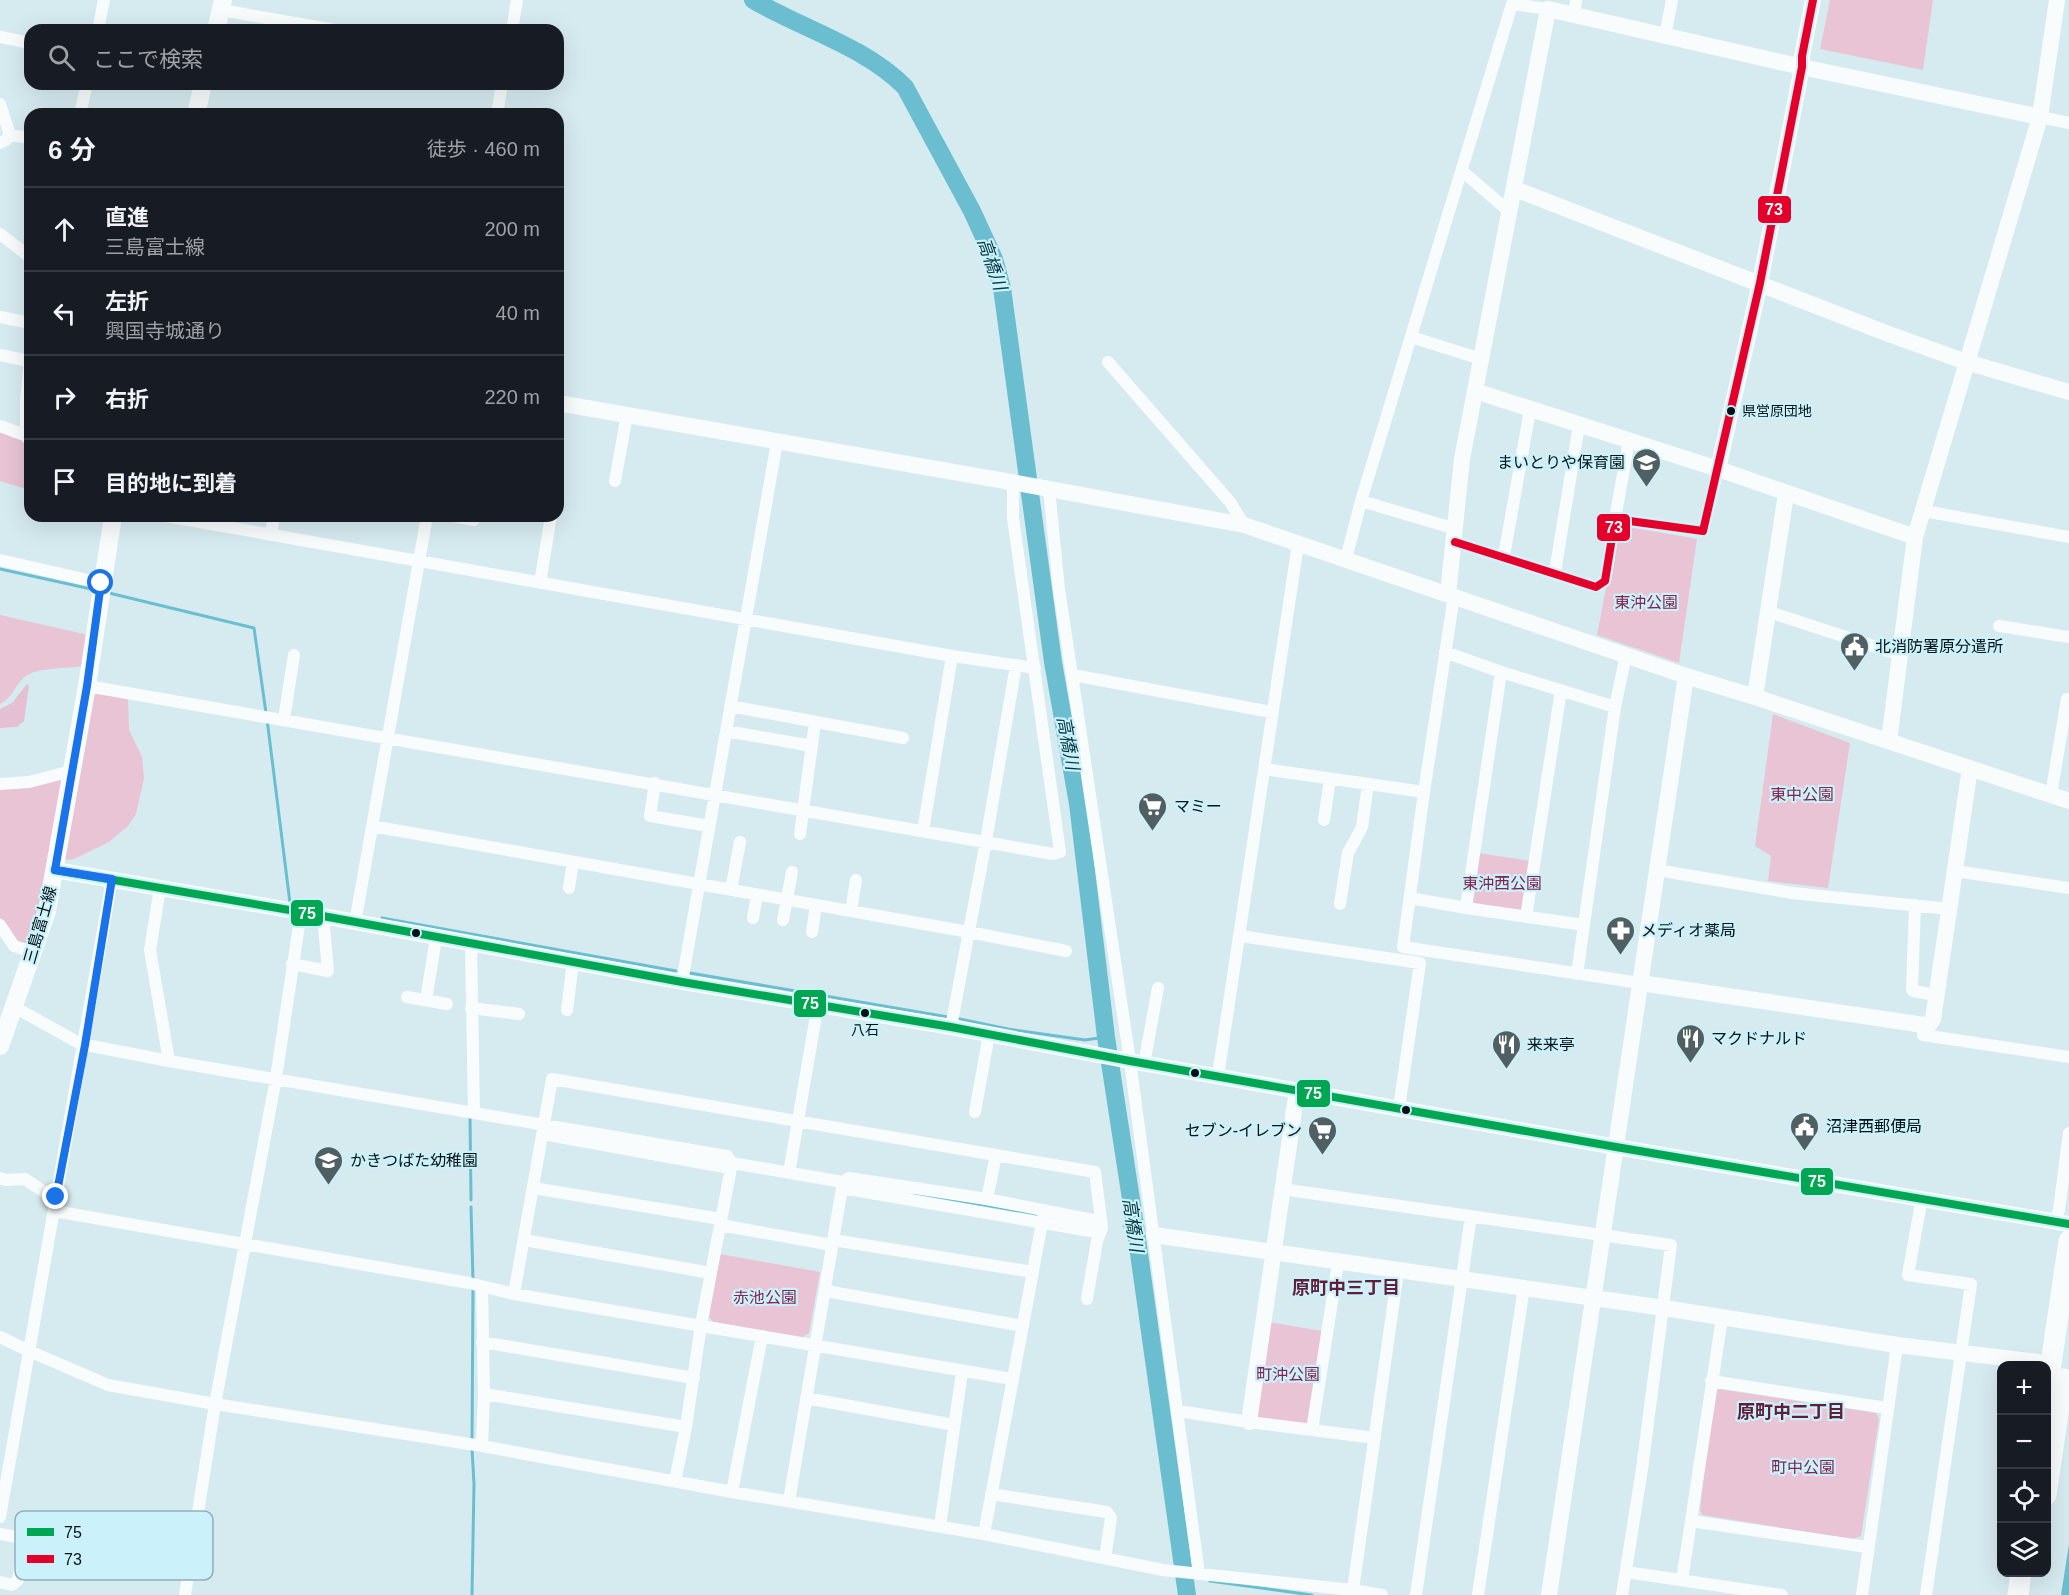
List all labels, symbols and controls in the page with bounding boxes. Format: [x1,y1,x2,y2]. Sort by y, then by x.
search box [24,24,564,90]
icon: search [45,41,78,74]
text: ここで検索 [93,47,203,72]
text: 6 分 [48,135,96,165]
text: 徒歩 · 460 m [427,138,540,160]
line badge: 73 [1757,195,1792,224]
text: 73 [1765,201,1783,218]
text: 直進 [105,205,149,230]
icon: ahead [48,213,81,246]
text: 200 m [484,218,540,240]
water label: 高橋川 [974,235,1011,295]
text: 三島富士線 [105,236,205,258]
text: 左折 [105,289,149,314]
icon: left [48,297,81,330]
text: 40 m [496,302,540,324]
text: 興国寺城通り [105,320,225,342]
icon: right [48,381,81,414]
text: 220 m [484,386,540,408]
text: 右折 [105,387,149,412]
place label: 県営原団地 [1742,403,1812,419]
marker: 県営原団地 [1725,405,1737,417]
school or university icon: まいとりや保育園 [1630,446,1662,488]
place label: まいとりや保育園 [1497,454,1625,471]
icon: arrive [48,465,81,498]
text: 目的地に到着 [105,471,237,496]
line badge: 73 [1596,513,1631,542]
text: 73 [1605,519,1623,536]
route start [87,569,113,595]
park label: 東沖公園 [1614,594,1678,611]
public building icon: 北消防署原分遣所 [1838,630,1870,672]
place label: 北消防署原分遣所 [1875,638,2003,655]
water label: 高橋川 [1053,715,1083,773]
park label: 東中公園 [1770,786,1834,803]
supermarket icon: マミー [1137,790,1169,832]
place label: マミー [1174,798,1222,815]
park label: 東沖西公園 [1462,875,1542,892]
street label: 三島富士線 [21,884,59,966]
line badge: 75 [290,899,324,927]
text: 75 [298,905,316,922]
pharmacy icon: メディオ薬局 [1604,914,1636,956]
place label: メディオ薬局 [1641,922,1736,939]
unlabelled marker [410,927,422,939]
line badge: 75 [793,989,827,1018]
text: 75 [801,995,819,1012]
marker: 八石 [859,1007,871,1019]
place label: 八石 [851,1022,879,1038]
restaurant icon: マクドナルド [1674,1022,1706,1064]
restaurant icon: 来来亭 [1490,1028,1522,1070]
place label: マクドナルド [1711,1030,1807,1047]
place label: 来来亭 [1527,1036,1575,1053]
unlabelled marker [1189,1067,1201,1079]
line badge: 75 [1296,1079,1331,1108]
text: 75 [1304,1085,1322,1102]
unlabelled marker [1400,1104,1412,1116]
public building icon: 沼津西郵便局 [1789,1110,1821,1152]
supermarket icon: セブン-イレブン [1307,1114,1339,1156]
place label: 沼津西郵便局 [1826,1118,1922,1135]
place label: セブン-イレブン [1185,1122,1302,1139]
school or university icon: かきつばた幼稚園 [313,1144,345,1186]
place label: かきつばた幼稚園 [350,1152,478,1169]
line badge: 75 [1800,1167,1834,1196]
text: 75 [1808,1173,1826,1190]
route end [42,1183,68,1209]
water label: 高橋川 [1119,1197,1147,1255]
district label: 原町中三丁目 [1292,1278,1400,1298]
park label: 赤池公園 [733,1289,797,1306]
map controls [1997,1361,2051,1577]
button: + [1997,1361,2051,1415]
park label: 町沖公園 [1256,1366,1320,1383]
district label: 原町中二丁目 [1737,1402,1845,1422]
button: − [1997,1415,2051,1469]
park label: 町中公園 [1771,1459,1835,1476]
button: locate [1997,1469,2051,1523]
legend [15,1511,213,1580]
button: layers [1997,1523,2051,1577]
text: 75 [64,1524,82,1541]
text: 73 [64,1551,82,1568]

